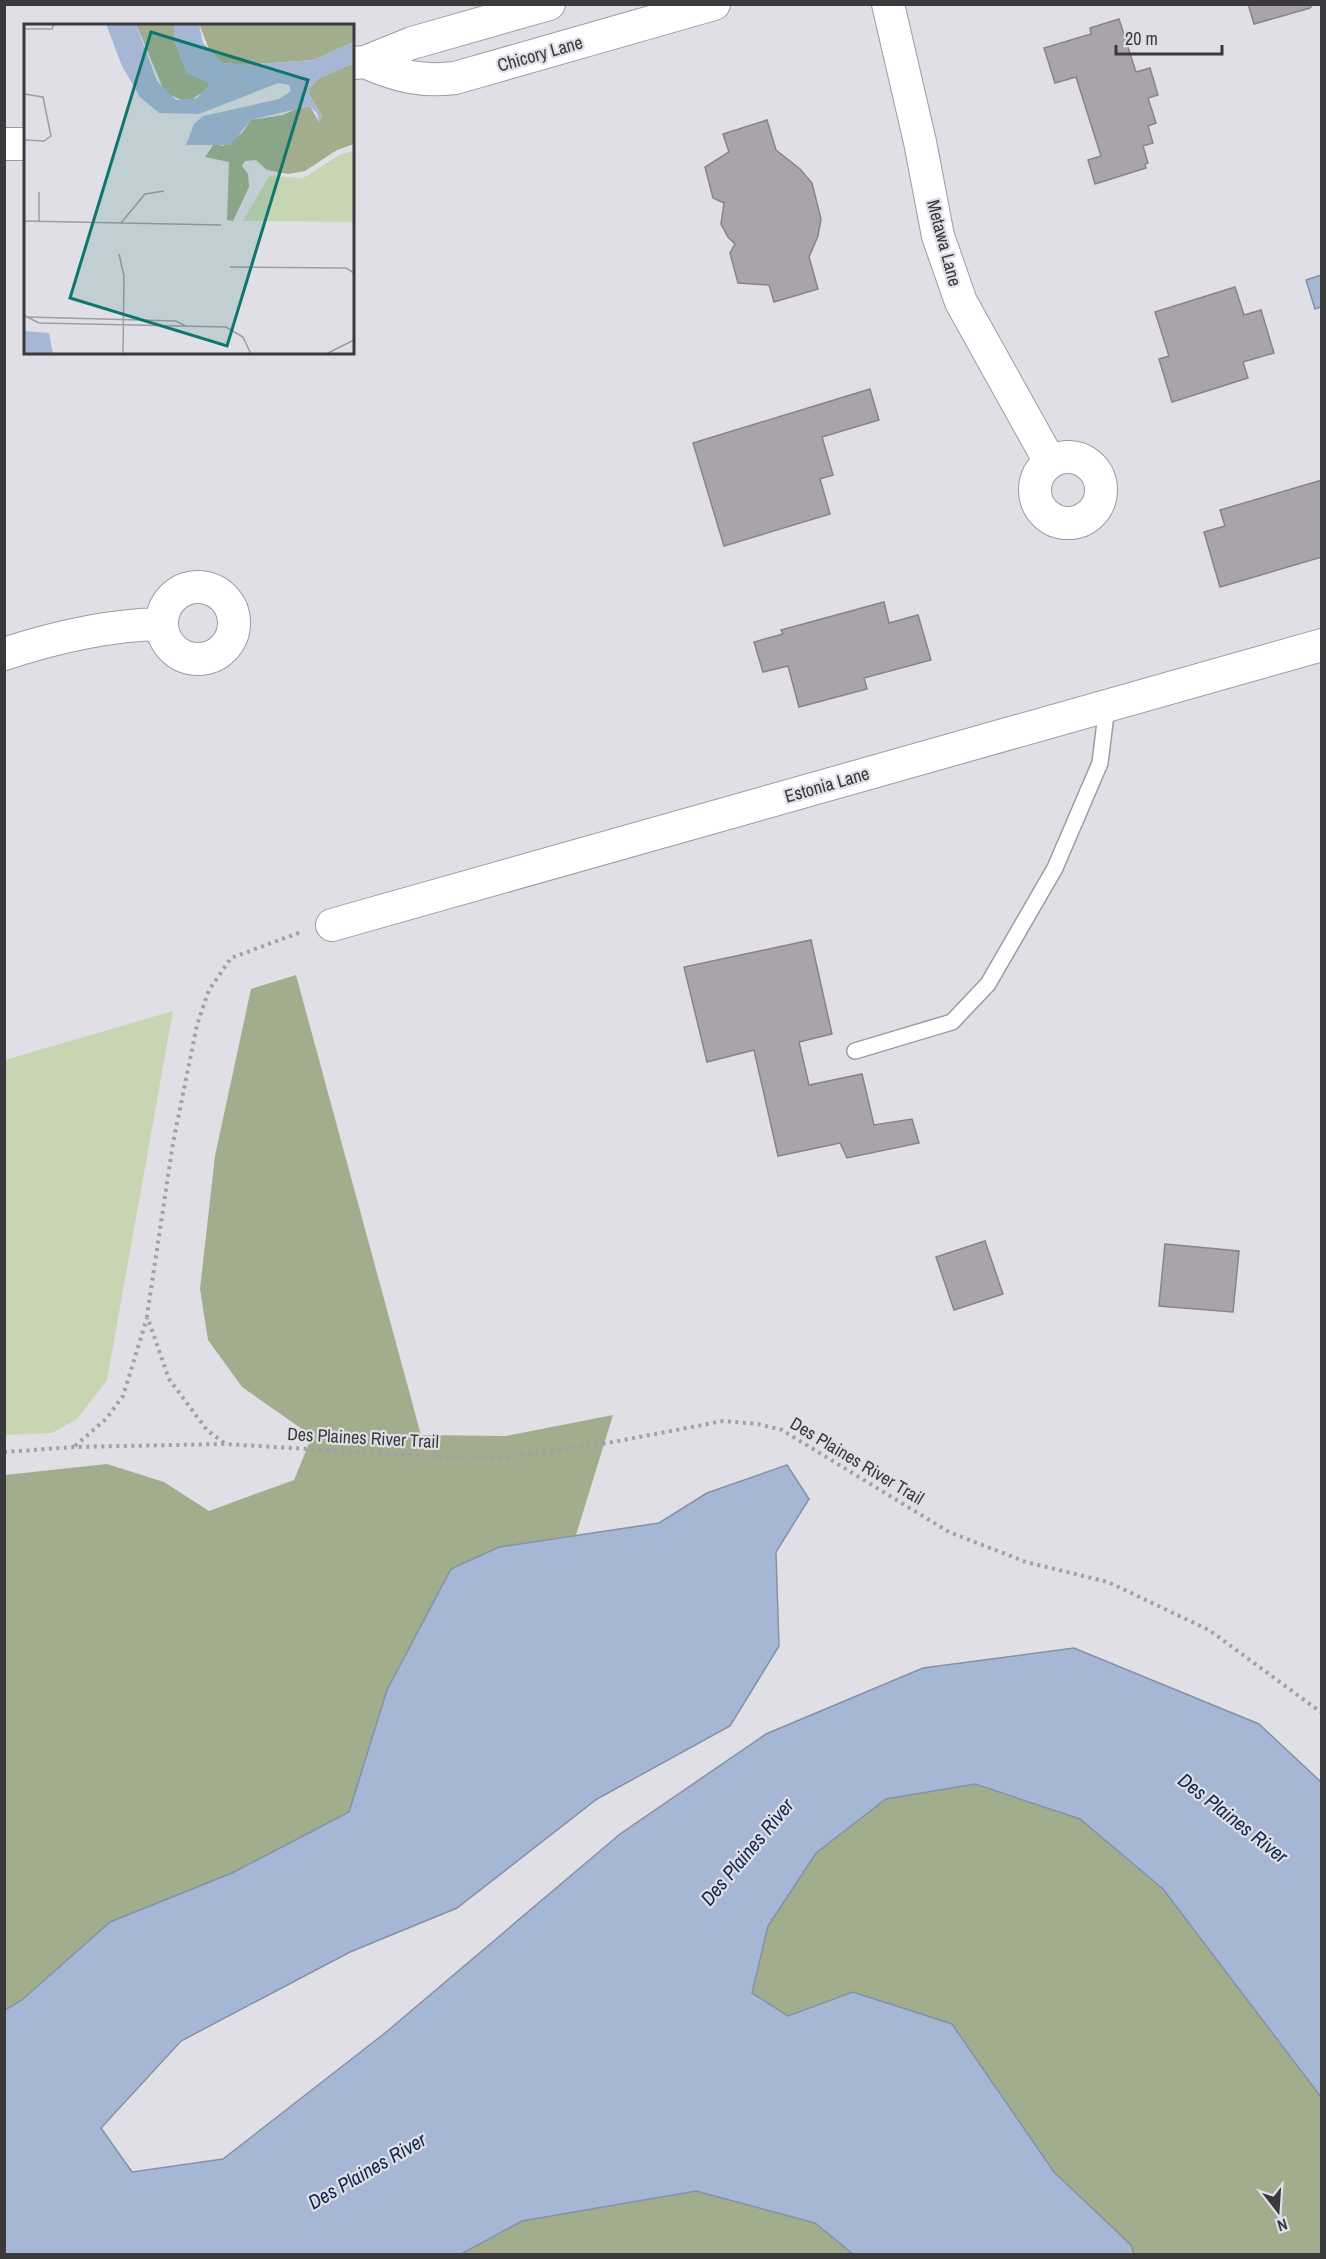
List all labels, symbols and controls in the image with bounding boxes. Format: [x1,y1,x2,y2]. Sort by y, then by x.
scale bar [1116,18,1222,56]
inset map [24,24,354,354]
text: 20 m [1125,26,1158,51]
street label: Chicory Lane [494,29,586,78]
street label: Metawa Lane [921,197,968,289]
street label: Estonia Lane [782,761,872,809]
street label: Des Plaines River Trail [786,1411,929,1510]
street label: Des Plaines River Trail [287,1421,439,1454]
water label: Des Plaines River [1173,1766,1294,1869]
water label: Des Plaines River [694,1792,800,1911]
water label: Des Plaines River [303,2126,431,2215]
north arrow [1248,2181,1308,2241]
text: N [1275,2213,1290,2237]

